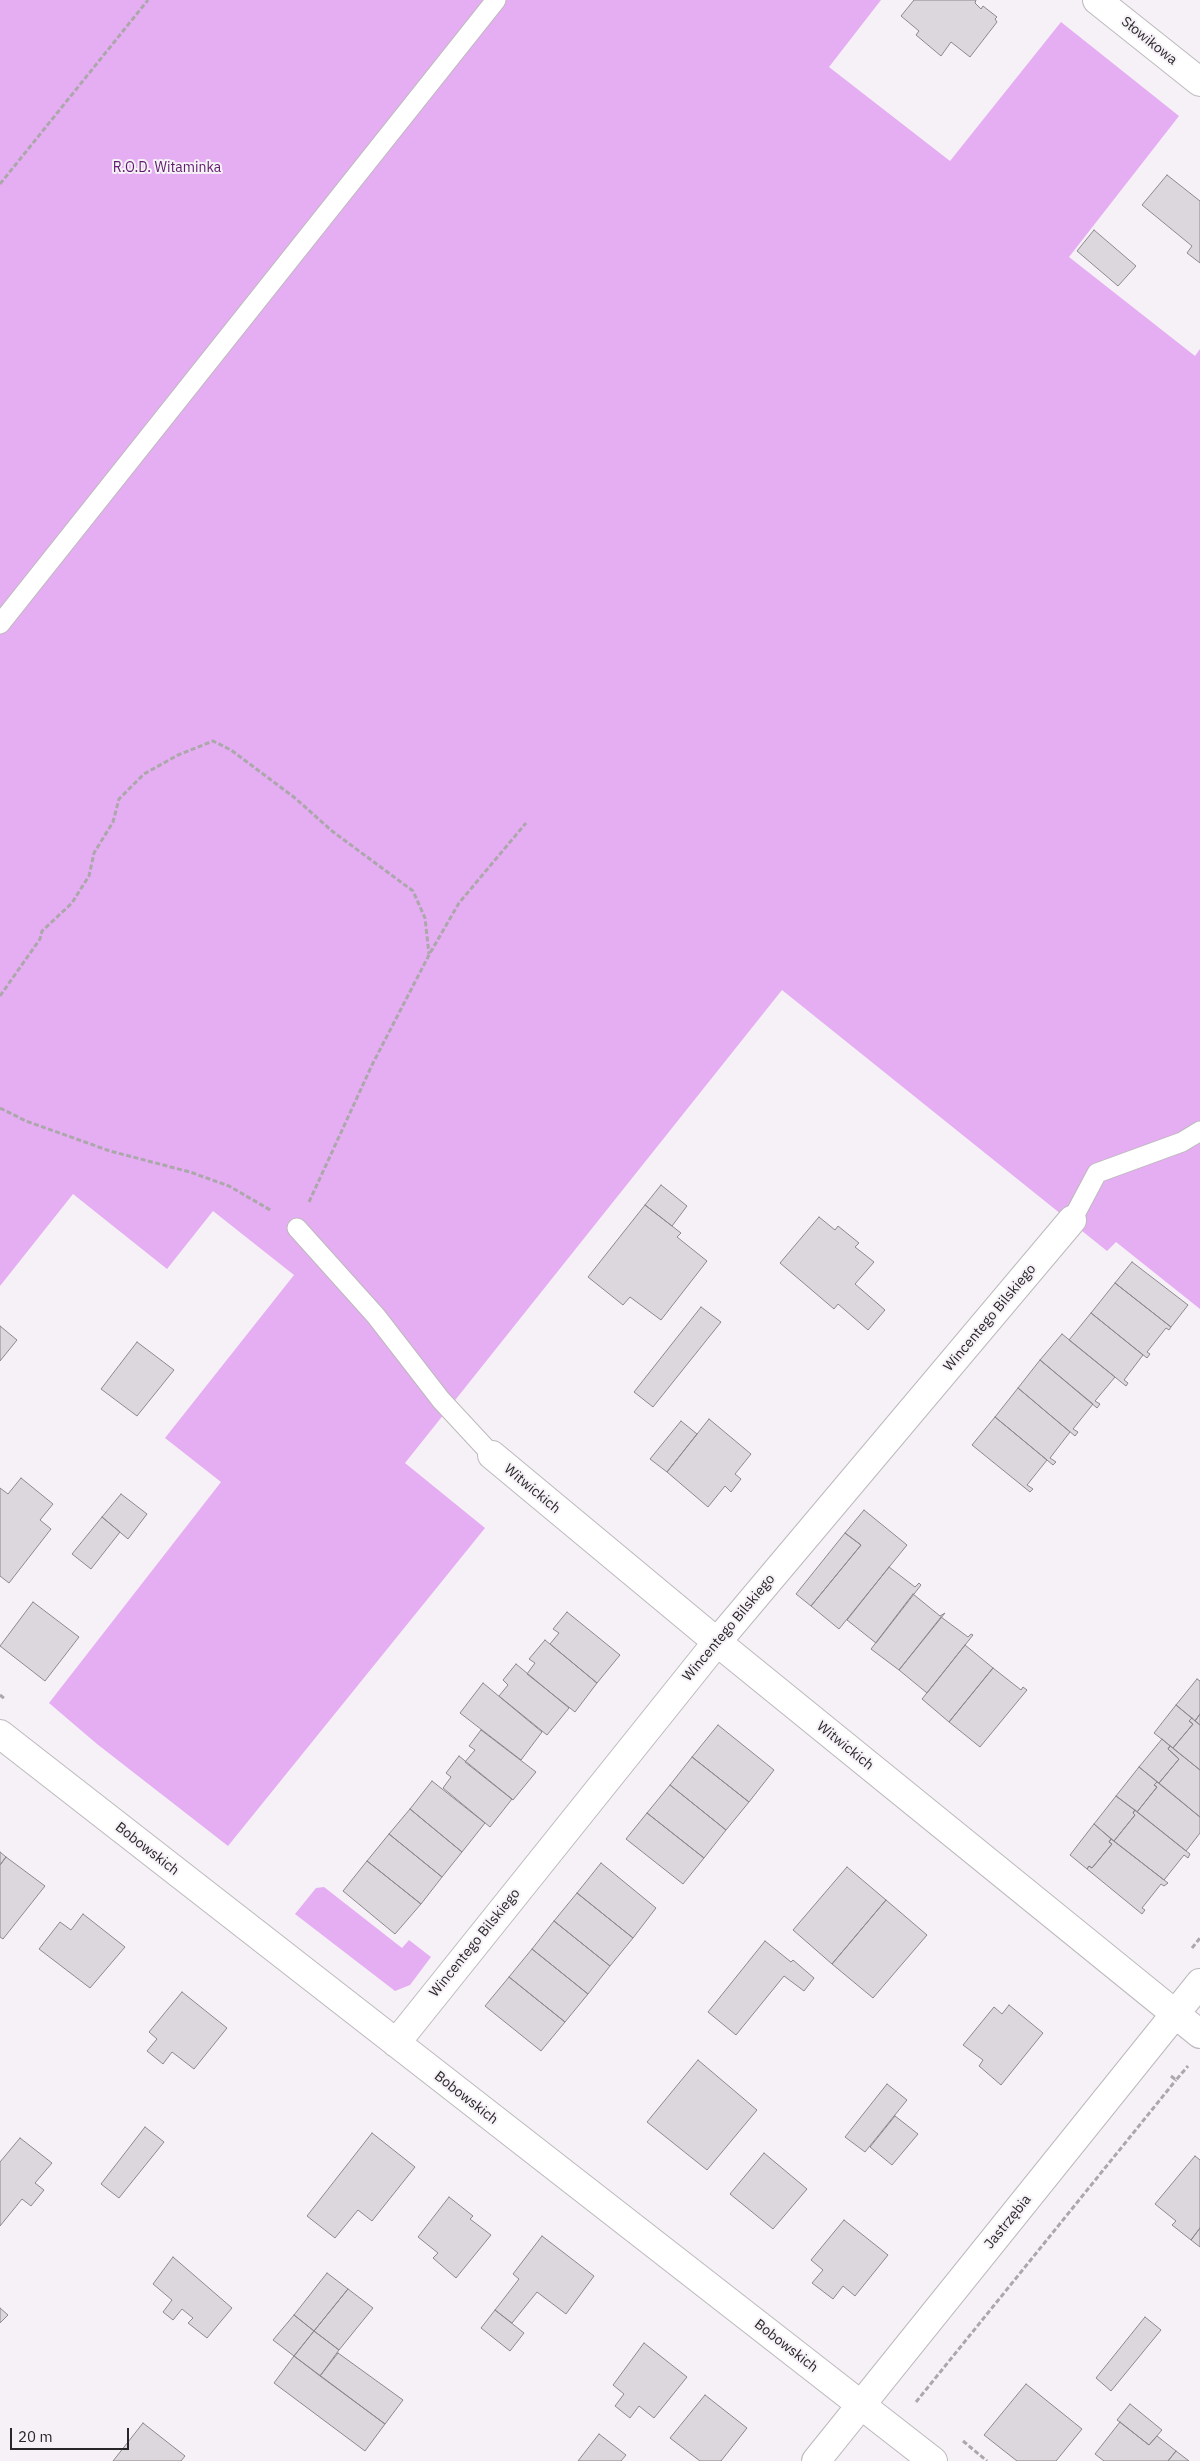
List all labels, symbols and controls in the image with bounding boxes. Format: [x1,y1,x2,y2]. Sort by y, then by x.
street label: Słowikowa [1118,13,1180,69]
park label: R.O.D. Witaminka [113,160,221,176]
street label: Wincentego Bilskiego [940,1261,1040,1375]
street label: Witwickich [501,1461,563,1517]
street label: Wincentego Bilskiego [679,1571,779,1685]
street label: Witwickich [813,1718,877,1774]
street label: Bobowskich [112,1819,182,1879]
street label: Wincentego Bilskiego [426,1885,524,2001]
street label: Bobowskich [431,2068,501,2128]
street label: Jastrzębia [981,2192,1035,2252]
street label: Bobowskich [751,2316,821,2376]
scale bar [12,2418,131,2450]
text: 20 m [18,2427,53,2446]

